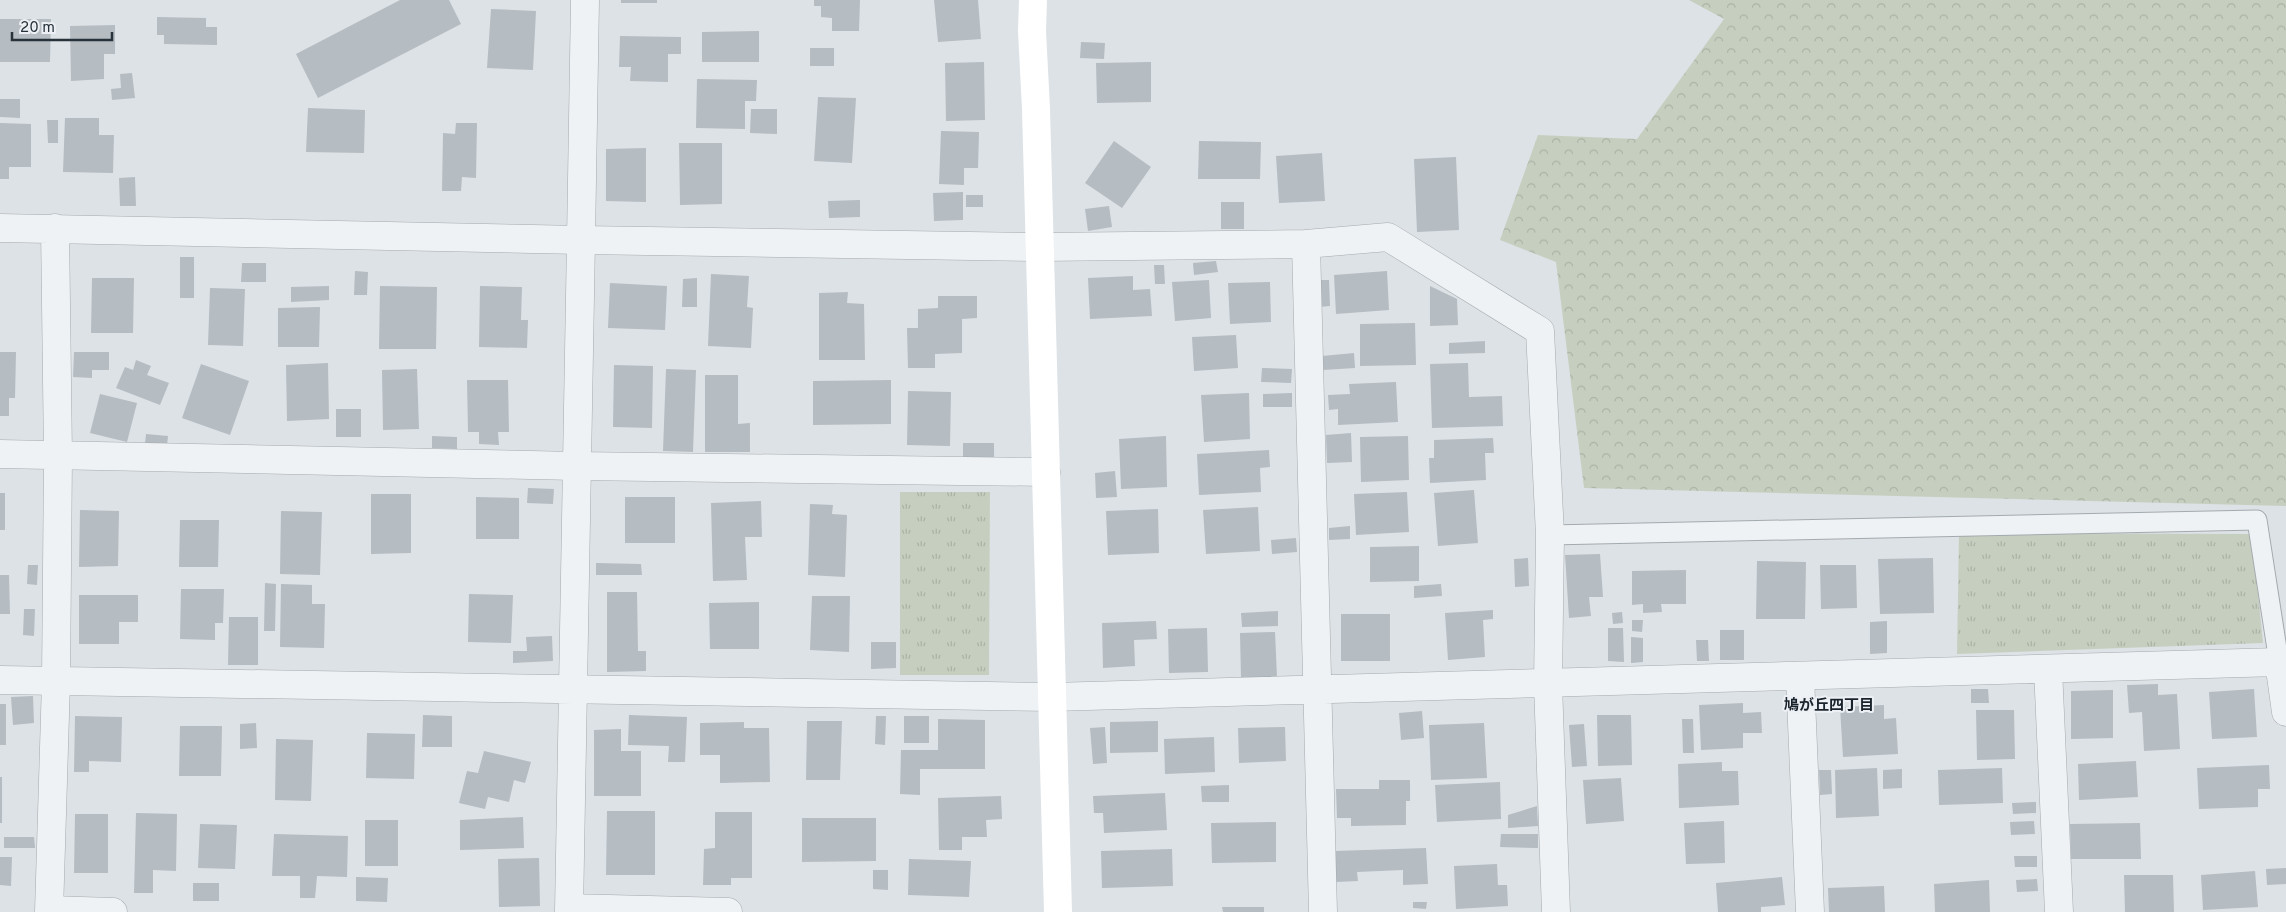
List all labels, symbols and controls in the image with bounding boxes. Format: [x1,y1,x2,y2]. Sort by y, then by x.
scale bar [12,10,112,42]
text: 20 m [20,19,55,38]
district label: 鳩が丘四丁目 [1784,697,1874,716]

